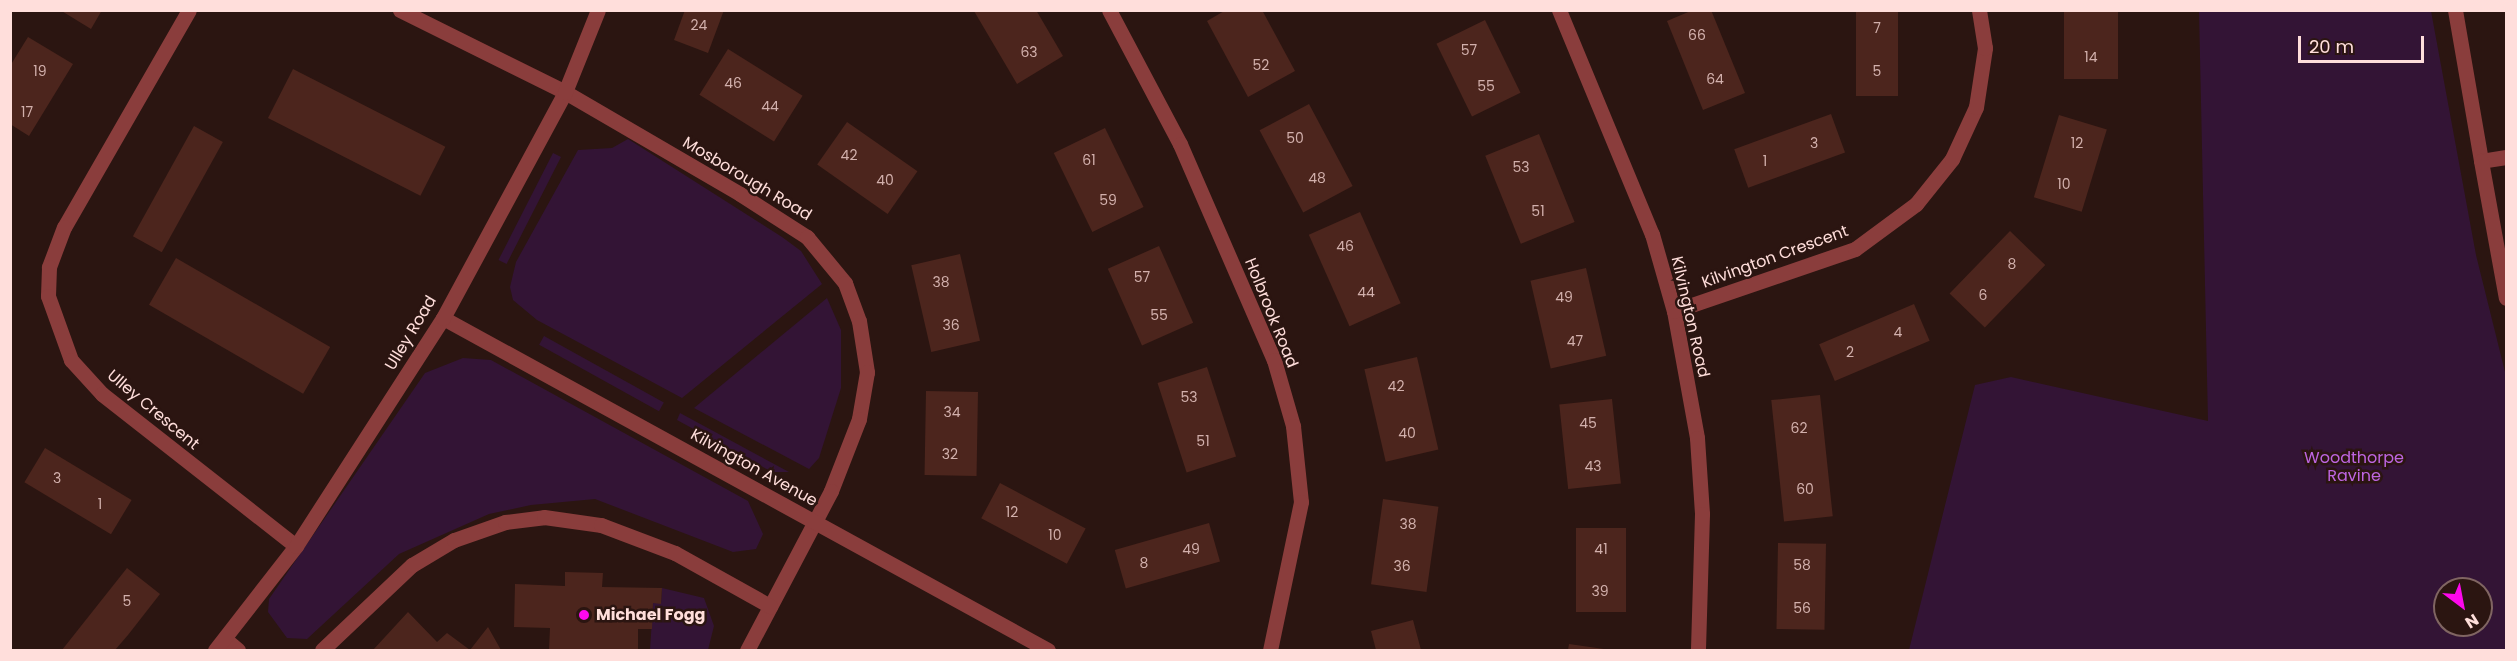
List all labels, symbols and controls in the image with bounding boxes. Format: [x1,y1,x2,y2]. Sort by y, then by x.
house number: 24 [691,17,707,33]
house number: 7 [1873,20,1881,36]
scale bar [2301,24,2427,62]
house number: 66 [1688,27,1706,43]
text: 20 m [2309,34,2354,59]
house number: 57 [1461,42,1477,58]
house number: 63 [1020,44,1038,60]
house number: 14 [2084,49,2098,65]
house number: 52 [1253,57,1269,73]
house number: 19 [33,63,47,79]
house number: 5 [1873,63,1881,79]
house number: 64 [1706,71,1724,87]
house number: 46 [724,75,742,91]
house number: 55 [1477,78,1495,94]
house number: 44 [761,98,779,114]
house number: 17 [21,104,33,120]
house number: 50 [1286,130,1304,146]
street label: Mosborough Road [679,133,815,225]
house number: 3 [1810,135,1818,151]
house number: 12 [2071,135,2083,151]
house number: 42 [841,147,857,163]
house number: 61 [1082,152,1096,168]
house number: 1 [1763,153,1767,169]
house number: 53 [1512,159,1530,175]
house number: 48 [1308,170,1326,186]
house number: 40 [876,172,894,188]
house number: 10 [2057,176,2071,192]
house number: 59 [1099,192,1117,208]
house number: 51 [1531,203,1545,219]
street label: Kilvington Crescent [1699,222,1851,292]
house number: 46 [1336,238,1354,254]
street label: Holbrook Road [1240,255,1302,371]
street label: Kilvington Road [1667,255,1713,379]
house number: 8 [2008,256,2016,272]
house number: 57 [1134,269,1150,285]
house number: 38 [932,274,950,290]
house number: 44 [1357,284,1375,300]
house number: 6 [1979,287,1987,303]
house number: 49 [1555,289,1573,305]
street label: Ulley Road [381,292,441,374]
house number: 55 [1150,307,1168,323]
house number: 36 [942,317,960,333]
house number: 4 [1894,324,1902,340]
house number: 47 [1567,333,1583,349]
house number: 2 [1846,344,1854,360]
street label: Ulley Crescent [103,366,203,454]
house number: 42 [1388,378,1404,394]
house number: 53 [1180,389,1198,405]
house number: 34 [943,404,961,420]
house number: 45 [1579,415,1597,431]
house number: 62 [1791,420,1807,436]
street label: Kilvington Avenue [687,425,821,511]
house number: 40 [1398,425,1416,441]
house number: 51 [1196,433,1210,449]
house number: 32 [942,446,958,462]
park label: Woodthorpe Ravine [2304,448,2404,486]
house number: 43 [1584,458,1602,474]
house number: 3 [53,470,61,486]
house number: 60 [1796,481,1814,497]
house number: 1 [98,496,102,512]
house number: 12 [1006,504,1018,520]
house number: 38 [1399,516,1417,532]
house number: 10 [1048,527,1062,543]
house number: 49 [1182,541,1200,557]
house number: 41 [1594,541,1608,557]
house number: 8 [1140,555,1148,571]
house number: 58 [1793,557,1811,573]
house number: 36 [1393,558,1411,574]
north arrow [2433,577,2493,637]
house number: 39 [1591,583,1609,599]
house number: 5 [123,593,131,609]
house number: 56 [1793,600,1811,616]
place label: Michael Fogg [596,605,705,625]
marker: Michael Fogg [577,608,591,622]
text: N [2461,608,2483,634]

